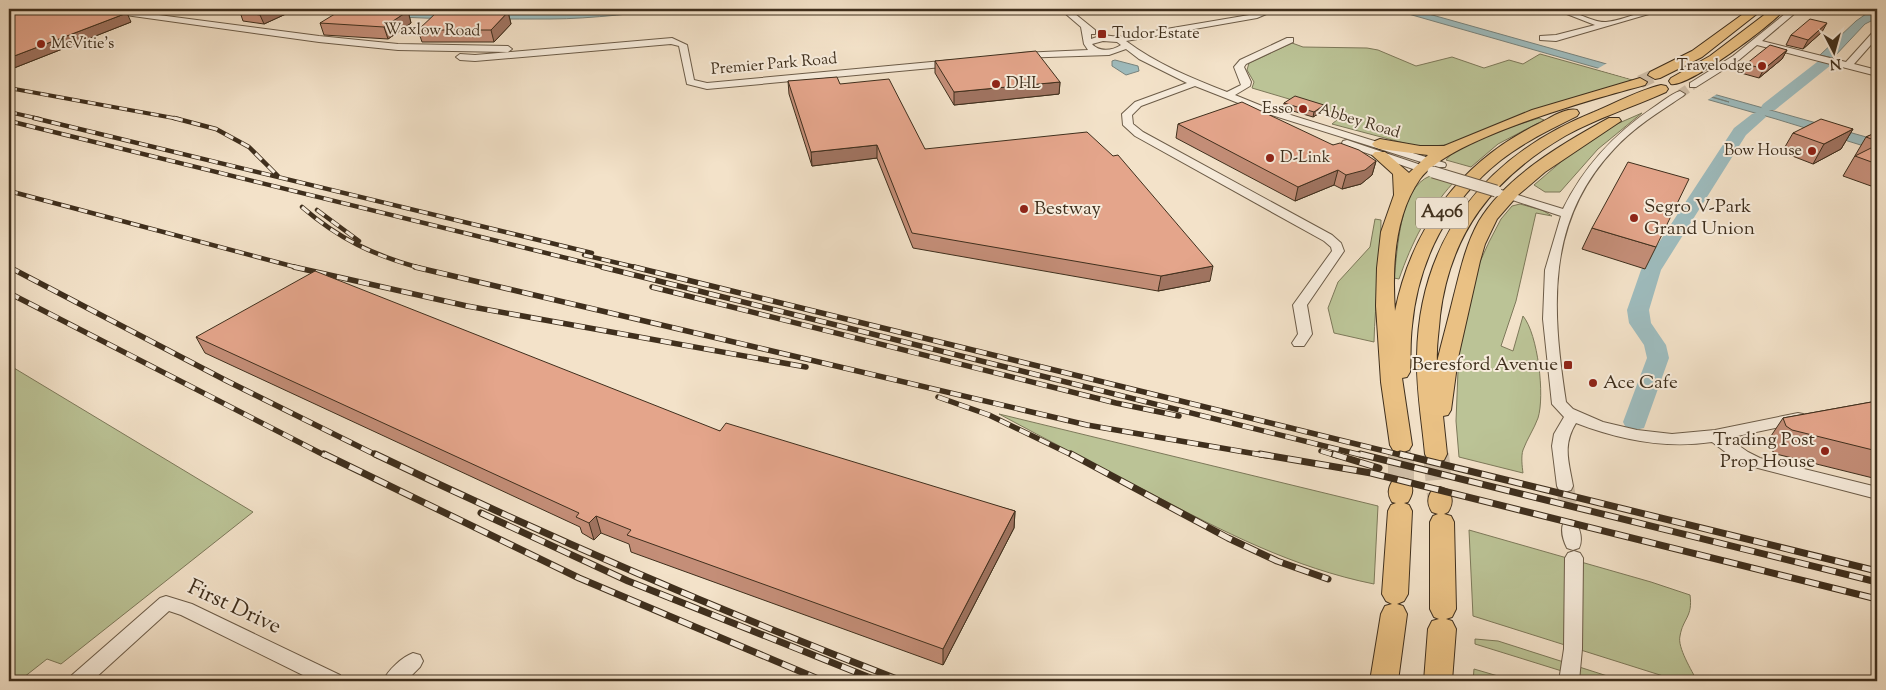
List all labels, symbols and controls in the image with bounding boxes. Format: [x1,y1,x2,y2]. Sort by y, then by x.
street label: Waxlow Road [383,19,481,43]
place label: Tudor Estate [1112,23,1200,46]
marker: Tudor Estate [1096,28,1108,40]
north arrow [1808,28,1858,78]
place label: McVitie's [51,33,114,56]
marker: McVitie's [35,38,47,50]
street label: Premier Park Road [710,48,838,82]
text: N [1829,52,1842,73]
place label: Travelodge [1677,55,1752,78]
marker: Travelodge [1756,60,1768,72]
place label: DHL [1006,73,1041,96]
marker: DHL [990,78,1002,90]
place label: Esso [1262,98,1293,121]
street label: Abbey Road [1315,99,1403,145]
marker: Esso [1297,103,1309,115]
place label: Bow House [1724,140,1802,163]
marker: Bow House [1806,145,1818,157]
place label: D-Link [1280,147,1331,170]
marker: D-Link [1264,152,1276,164]
place label: Segro V-Park Grand Union [1644,194,1755,243]
place label: Bestway [1034,196,1101,223]
road number: A406 [1416,198,1468,228]
marker: Bestway [1018,203,1030,215]
marker: Segro V-Park Grand Union [1628,212,1640,224]
place label: Beresford Avenue [1412,352,1558,379]
marker: Beresford Avenue [1562,359,1574,371]
place label: Ace Cafe [1603,370,1678,397]
marker: Ace Cafe [1587,377,1599,389]
place label: Trading Post Prop House [1713,427,1815,476]
marker: Trading Post Prop House [1819,445,1831,457]
street label: First Drive [182,572,286,644]

